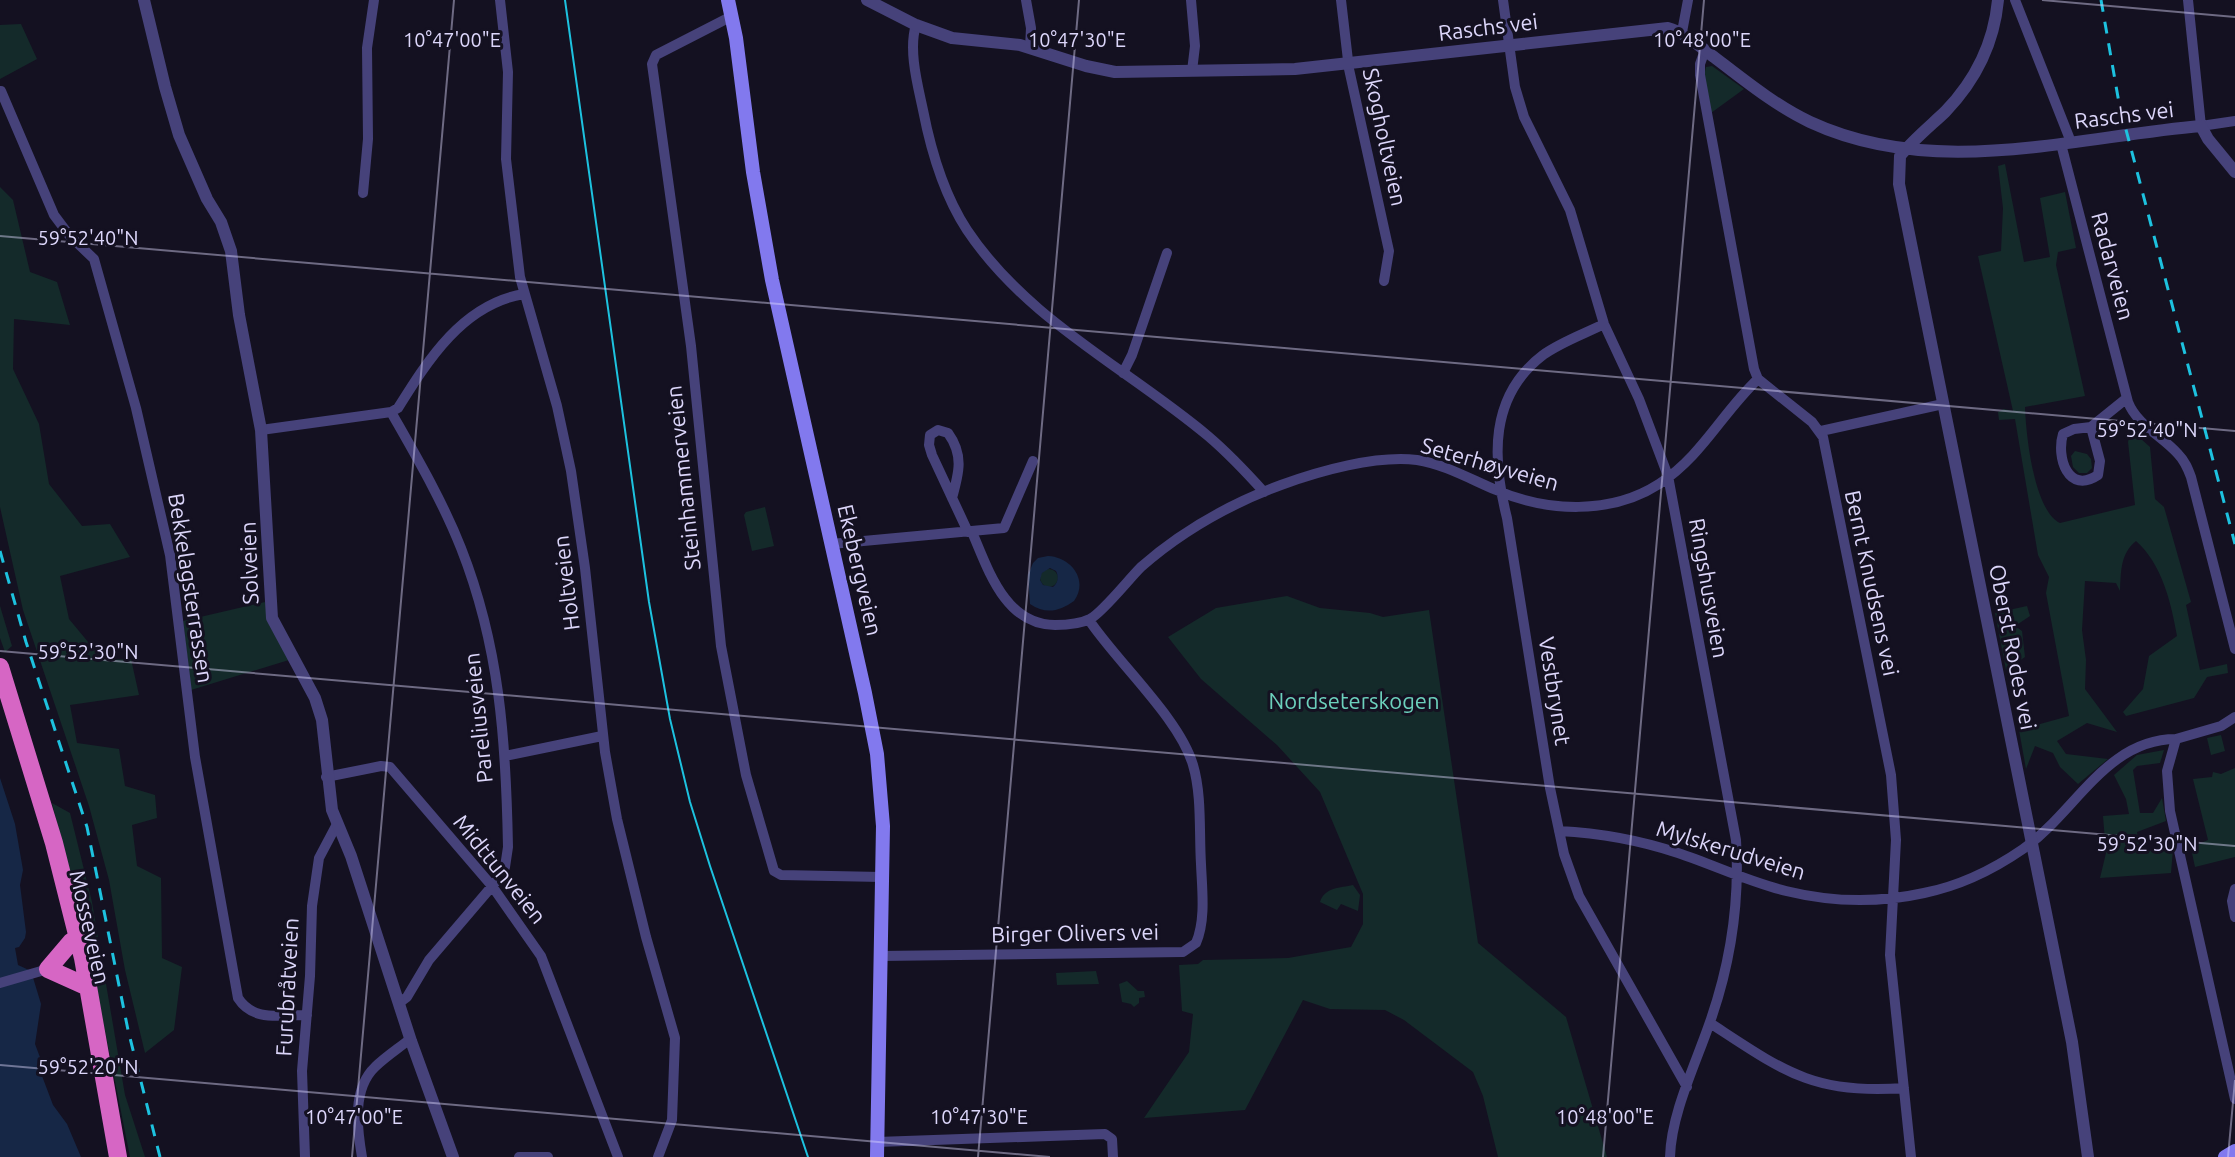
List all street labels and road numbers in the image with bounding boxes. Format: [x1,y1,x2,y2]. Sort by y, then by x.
street label: Raschs vei [1437,8,1539,45]
street label: Skogholtveien [1359,66,1412,208]
street label: Raschs vei [2073,96,2175,133]
street label: Radarveien [2087,209,2140,323]
street label: Steinhammerveien [660,384,705,572]
street label: Seterhøyveien [1418,432,1562,495]
street label: Bernt Knudsens vei [1841,488,1904,678]
street label: Bekkelagsterrassen [164,491,219,685]
street label: Ekebergveien [833,502,888,638]
street label: Ringshusveien [1685,516,1734,660]
street label: Solveien [235,521,262,605]
street label: Holtveien [547,534,584,632]
street label: Oberst Rodes vei [1985,562,2042,732]
street label: Vestbrynet [1535,635,1576,747]
street label: Pareliusveien [458,652,497,784]
street label: Midttunveien [449,809,552,928]
street label: Mylskerudveien [1654,815,1809,884]
street label: Mosseveien [65,868,116,986]
street label: Furubråtveien [270,917,303,1057]
street label: Birger Olivers vei [991,919,1159,946]

